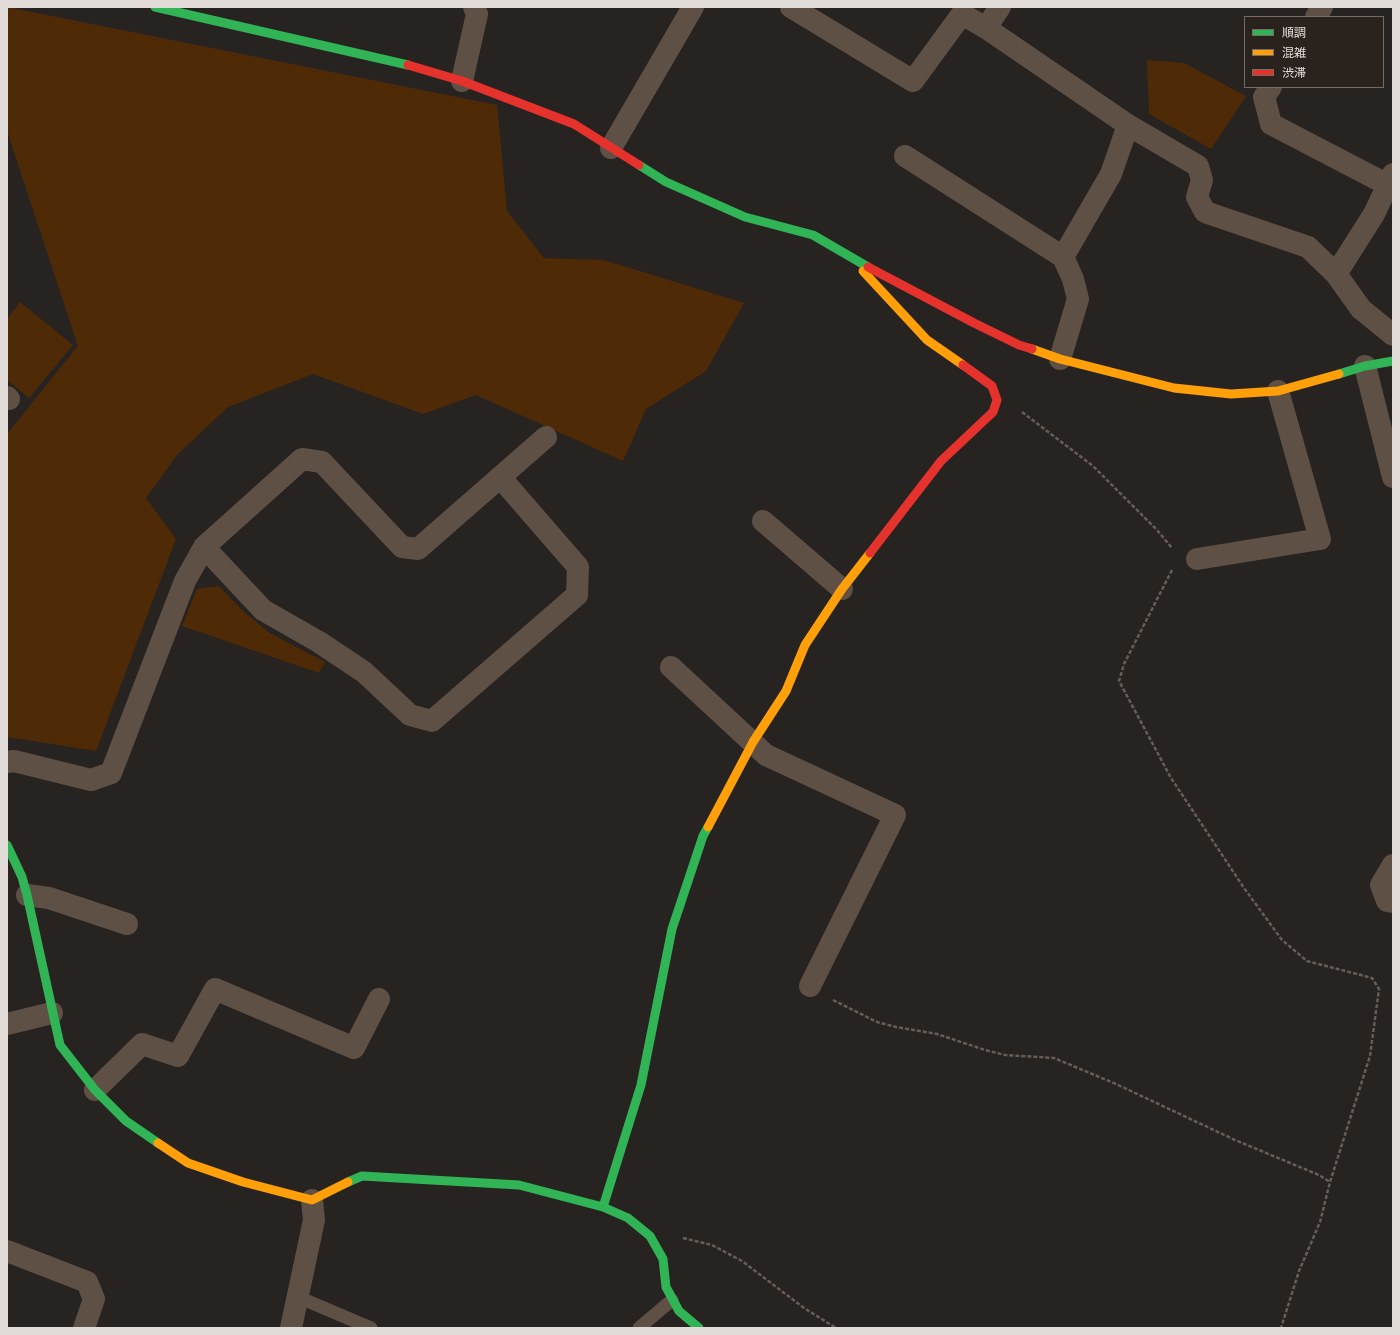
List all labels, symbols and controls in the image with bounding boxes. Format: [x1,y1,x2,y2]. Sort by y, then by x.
legend [1244,16,1384,88]
text: 順調 [1282,25,1306,41]
text: 混雑 [1282,45,1306,61]
text: 渋滞 [1282,65,1306,81]

